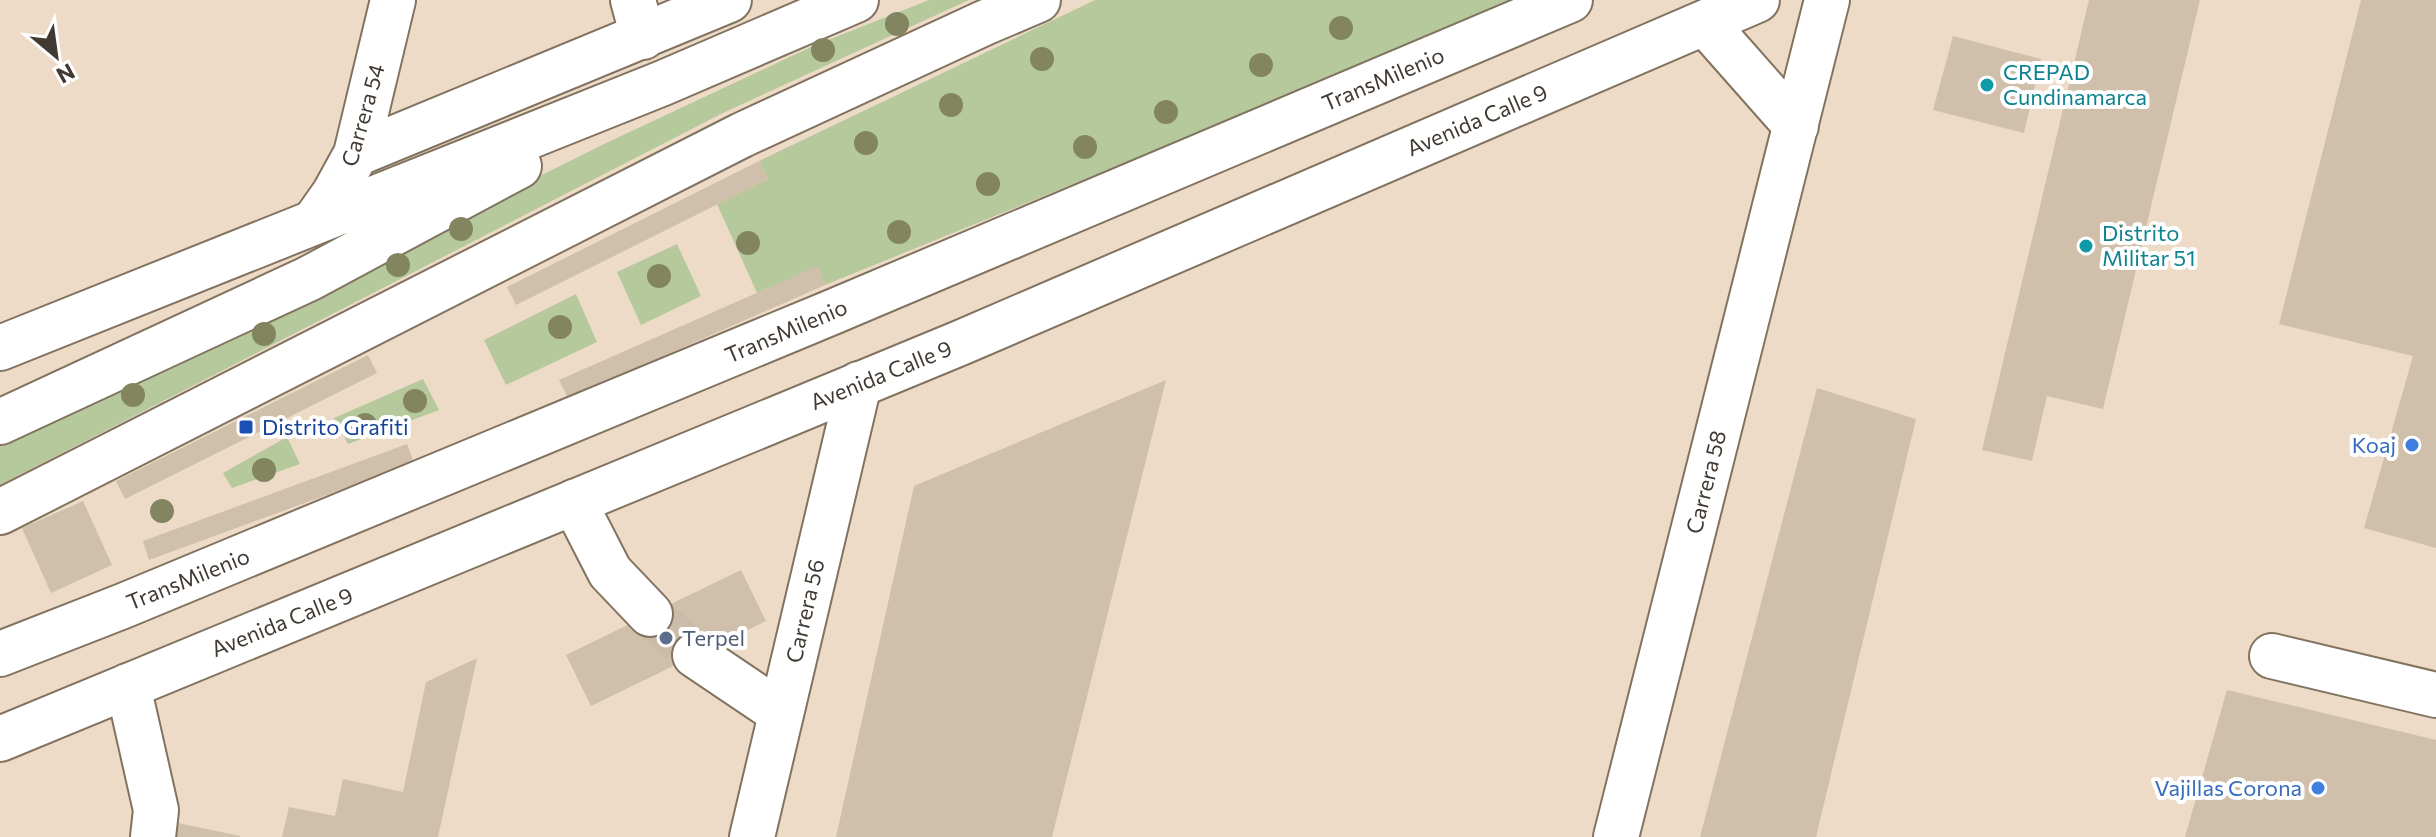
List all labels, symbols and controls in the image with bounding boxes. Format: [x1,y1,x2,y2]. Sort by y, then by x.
north arrow [16,16,96,96]
street label: TransMilenio [1318,41,1448,116]
text: N [52,58,80,90]
place label: CREPAD Cundinamarca [2003,58,2147,110]
street label: Carrera 54 [335,60,390,169]
marker: CREPAD Cundinamarca [1978,76,1996,94]
street label: Avenida Calle 9 [1402,78,1551,161]
place label: Distrito Militar 51 [2102,219,2196,271]
marker: Distrito Militar 51 [2077,237,2095,255]
street label: TransMilenio [721,293,851,368]
street label: Avenida Calle 9 [806,334,956,415]
place label: Distrito Grafiti [262,413,409,440]
marker: Distrito Grafiti [237,418,255,436]
street label: Carrera 58 [1680,427,1731,536]
place label: Koaj [2352,431,2396,458]
marker: Koaj [2403,436,2421,454]
street label: TransMilenio [122,542,253,615]
street label: Carrera 56 [779,556,830,665]
street label: Avenida Calle 9 [207,581,357,662]
place label: Terpel [682,624,745,651]
marker: Terpel [657,629,675,647]
place label: Vajillas Corona [2155,774,2302,801]
marker: Vajillas Corona [2309,779,2327,797]

